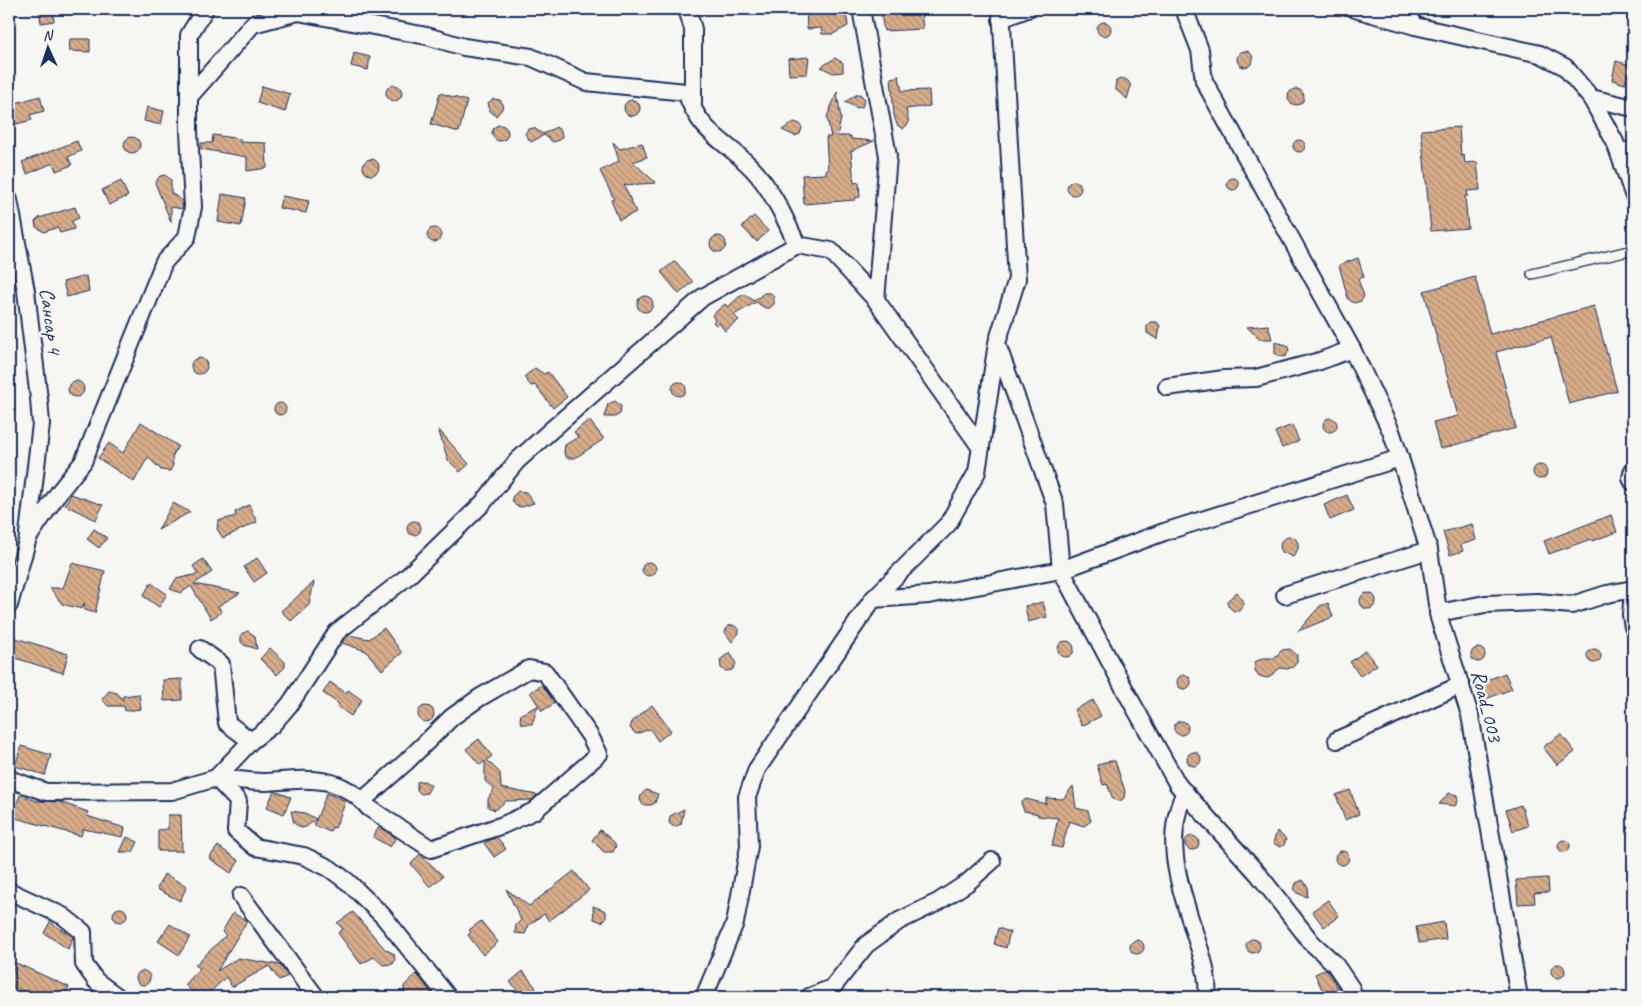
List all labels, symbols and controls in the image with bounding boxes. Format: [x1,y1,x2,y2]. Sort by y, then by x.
north arrow [22,22,72,72]
text: N [43,27,54,44]
street label: Сансар 4 [34,287,68,358]
street label: Road_003 [1466,667,1509,746]

